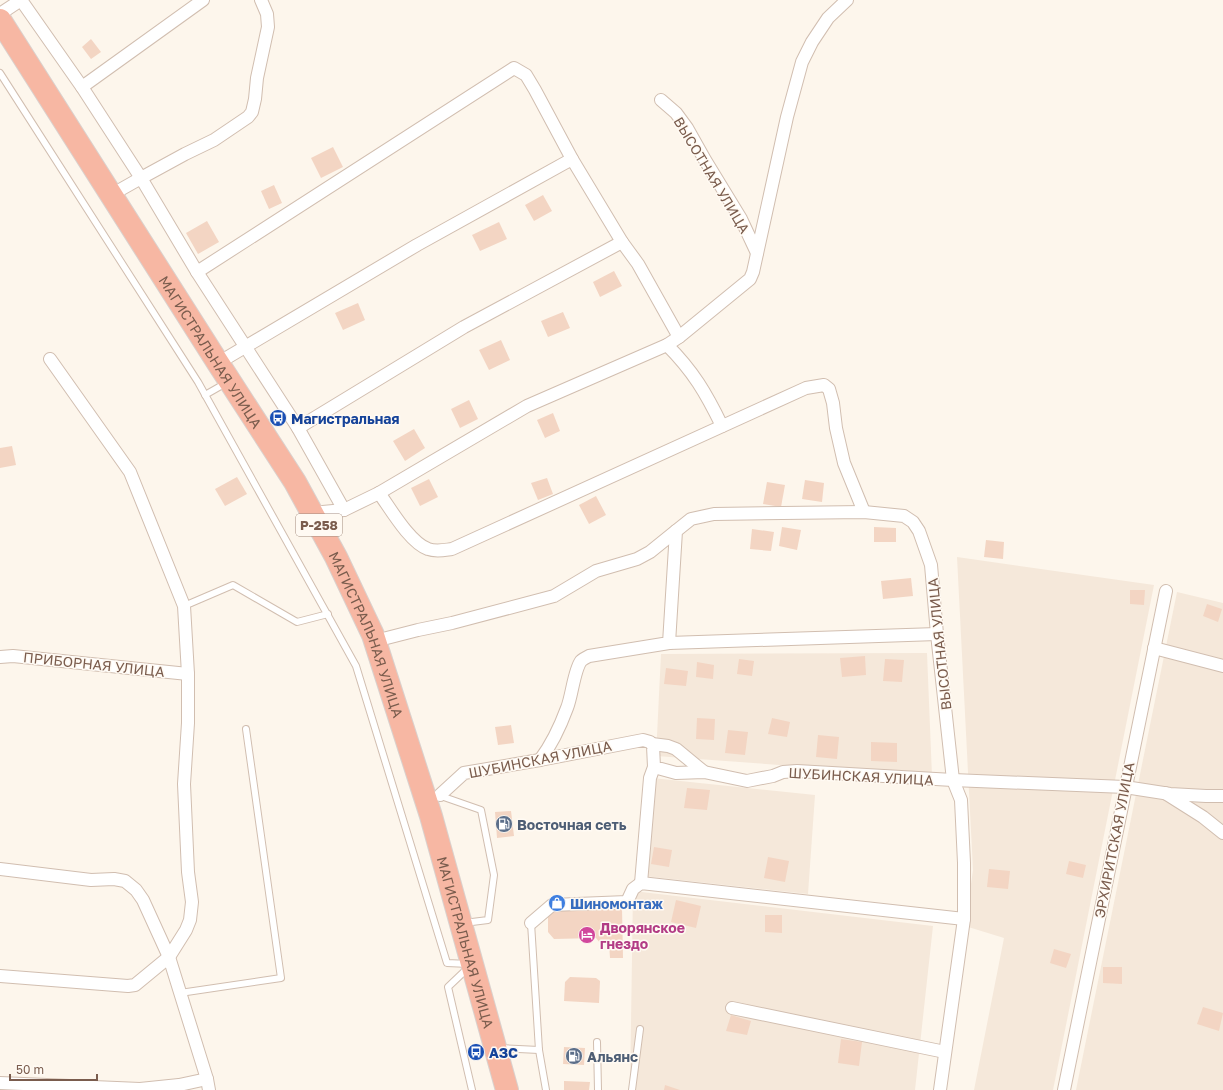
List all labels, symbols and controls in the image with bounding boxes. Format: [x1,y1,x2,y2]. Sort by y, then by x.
street label: ВЫСОТНАЯ УЛИЦА [670,114,754,237]
street label: МАГИСТРАЛЬНАЯ УЛИЦА [156,272,266,431]
bus stop icon: Магистральная [268,408,288,428]
place label: Магистральная [291,410,400,427]
road number: Р-258 [296,514,342,536]
street label: МАГИСТРАЛЬНАЯ УЛИЦА [326,548,407,720]
street label: ВЫСОТНАЯ УЛИЦА [924,576,954,711]
street label: ПРИБОРНАЯ УЛИЦА [23,648,166,680]
street label: ШУБИНСКАЯ УЛИЦА [467,737,614,781]
street label: ЭРХИРИТСКАЯ УЛИЦА [1091,760,1138,919]
street label: ШУБИНСКАЯ УЛИЦА [788,764,935,788]
fuel station icon: Восточная сеть [494,814,514,834]
place label: Восточная сеть [517,816,627,833]
street label: МАГИСТРАЛЬНАЯ УЛИЦА [434,854,498,1031]
shop icon: Шиномонтаж [547,893,567,913]
place label: Шиномонтаж [570,895,664,912]
place label: Дворянское гнездо [600,919,685,952]
hotel icon: Дворянское гнездо [577,925,597,945]
bus stop icon: АЗС [466,1042,486,1062]
place label: АЗС [489,1044,518,1061]
fuel station icon: Альянс [564,1046,584,1066]
place label: Альянс [587,1048,638,1065]
scale bar [10,1056,97,1082]
text: 50 m [16,1062,44,1077]

